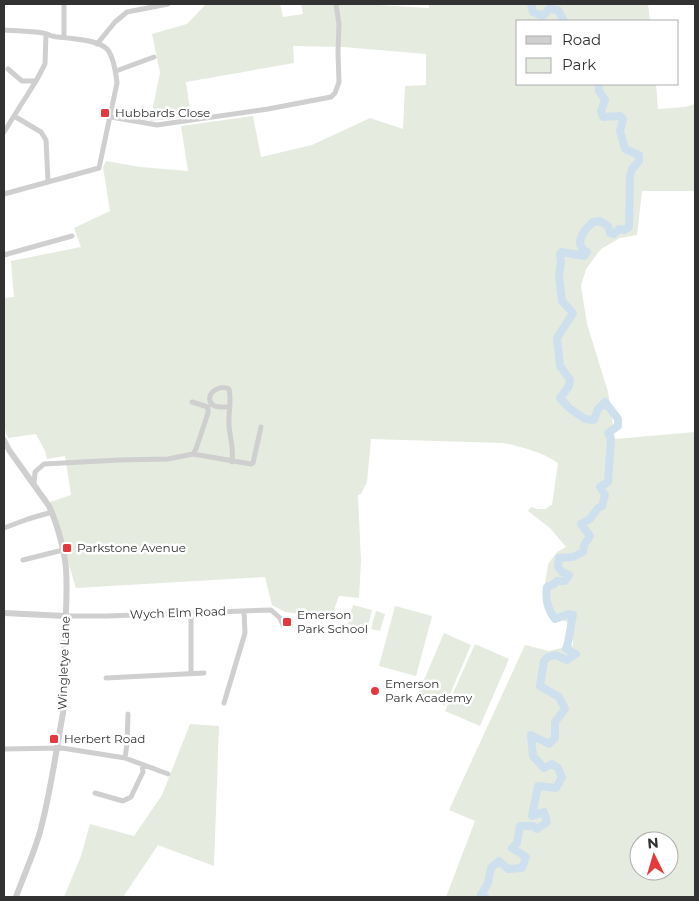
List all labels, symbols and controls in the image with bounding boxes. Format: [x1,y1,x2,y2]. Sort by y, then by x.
legend [516,20,679,85]
text: Road [562,30,601,49]
text: Park [562,55,596,74]
place label: Hubbards Close [115,105,210,120]
marker: Hubbards Close [99,107,111,119]
place label: Parkstone Avenue [77,540,186,555]
marker: Parkstone Avenue [61,542,73,554]
street label: Wych Elm Road [130,603,226,622]
place label: Emerson Park School [297,607,368,636]
street label: Wingletye Lane [54,616,73,710]
marker: Emerson Park School [281,616,293,628]
place label: Emerson Park Academy [385,676,473,705]
marker: Emerson Park Academy [369,685,381,697]
place label: Herbert Road [64,731,146,746]
marker: Herbert Road [48,733,60,745]
north arrow [629,831,679,881]
text: N [646,834,659,853]

